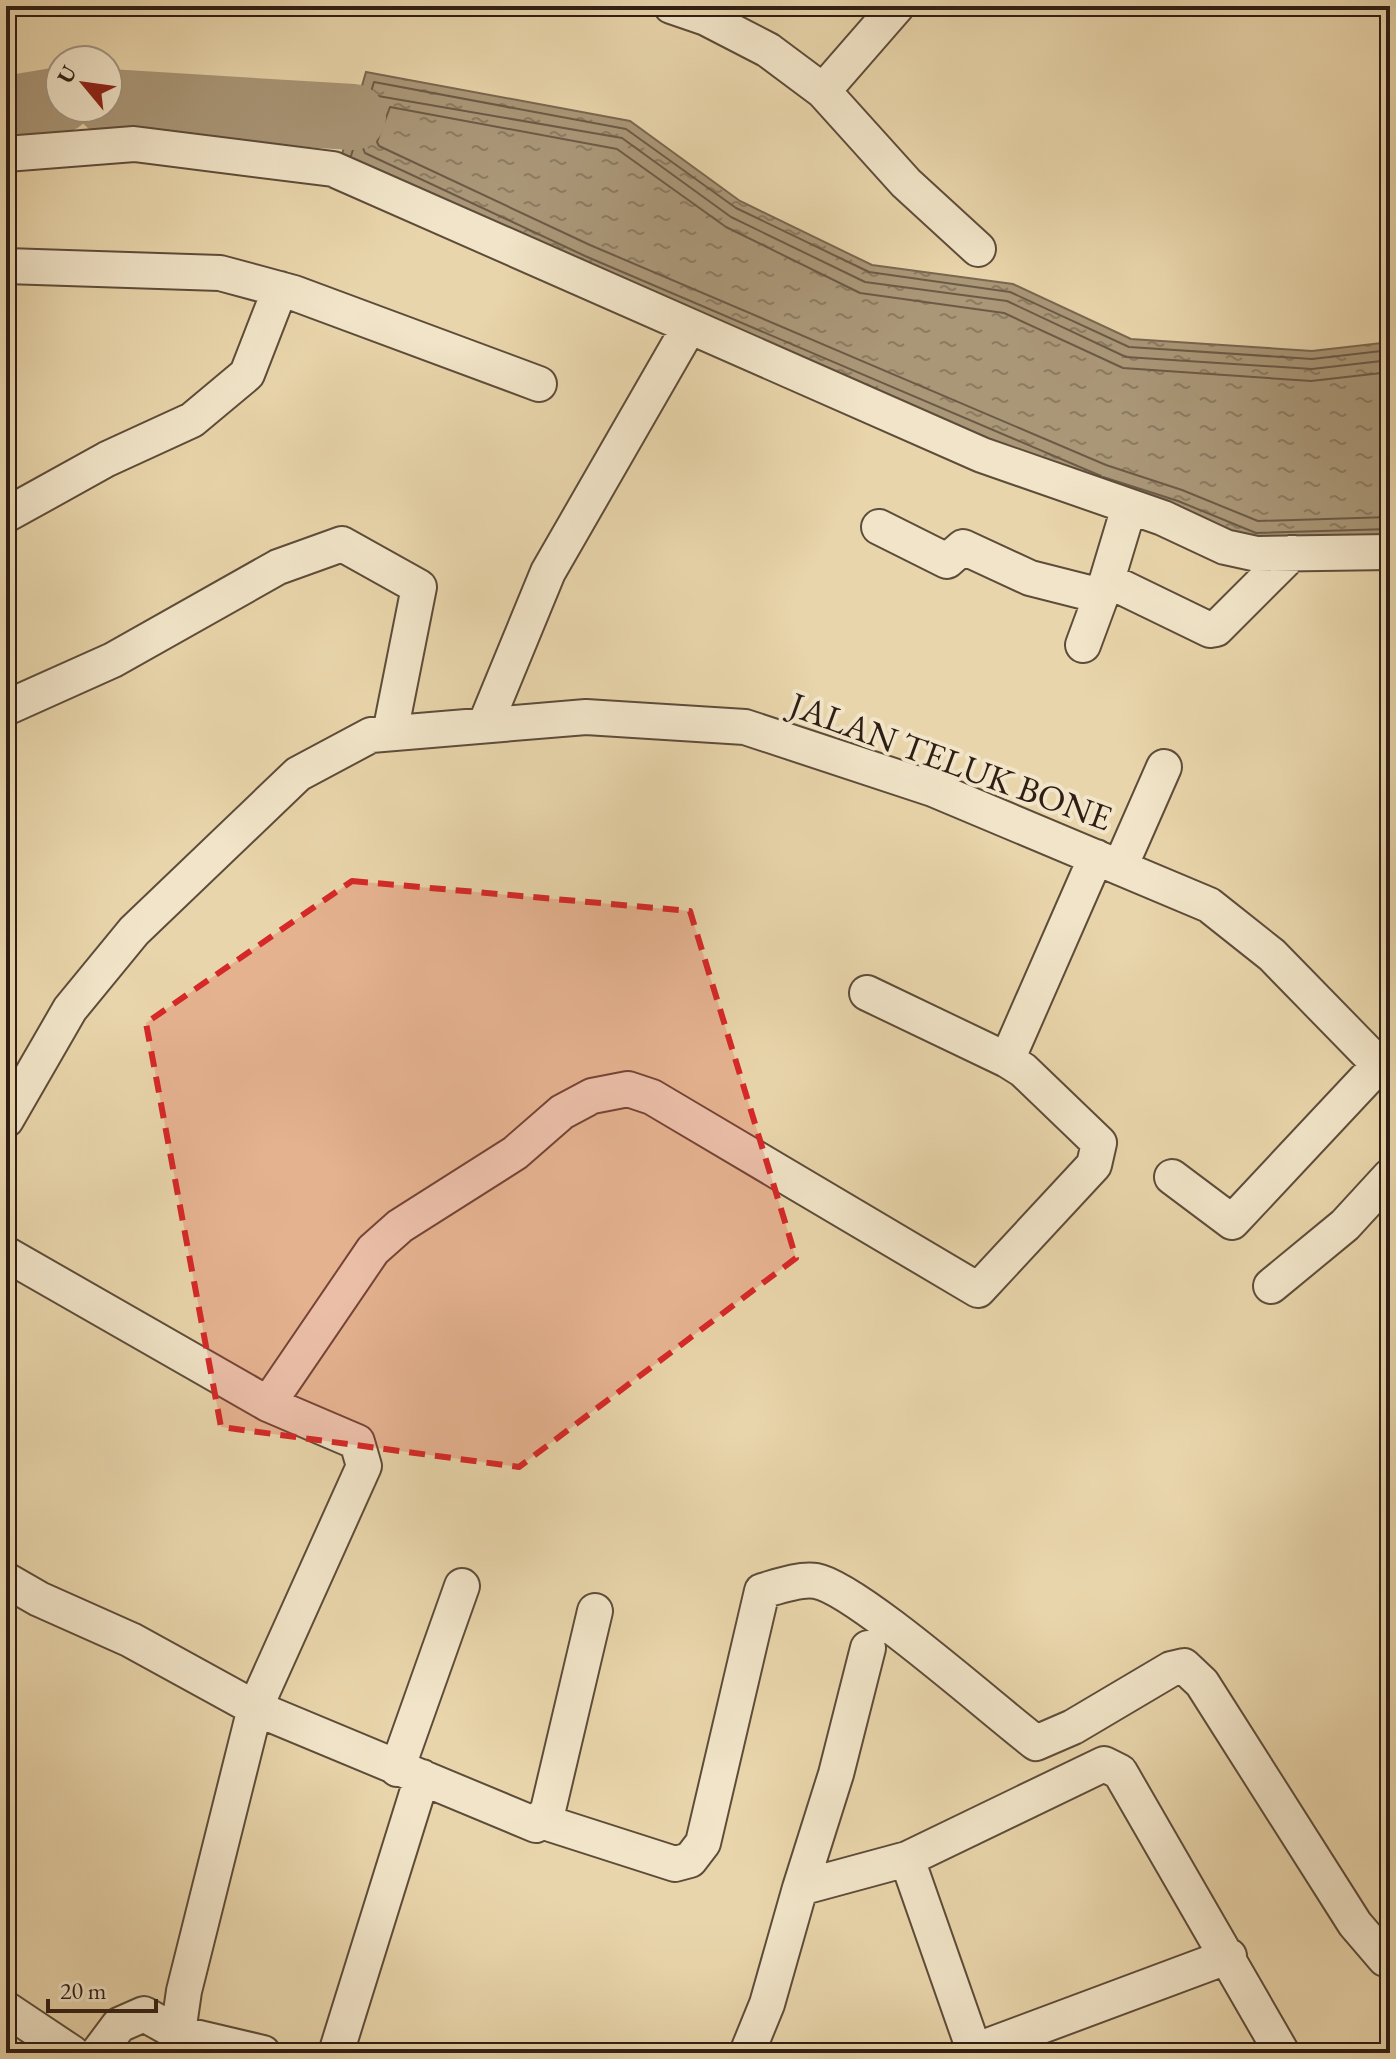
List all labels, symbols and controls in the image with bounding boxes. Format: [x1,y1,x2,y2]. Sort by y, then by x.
north arrow [44,44,124,124]
text: U [50,60,84,89]
street label: JALAN TELUK BONE [780,680,1119,841]
scale bar [48,1963,156,2013]
text: 20 m [60,1975,107,2006]

